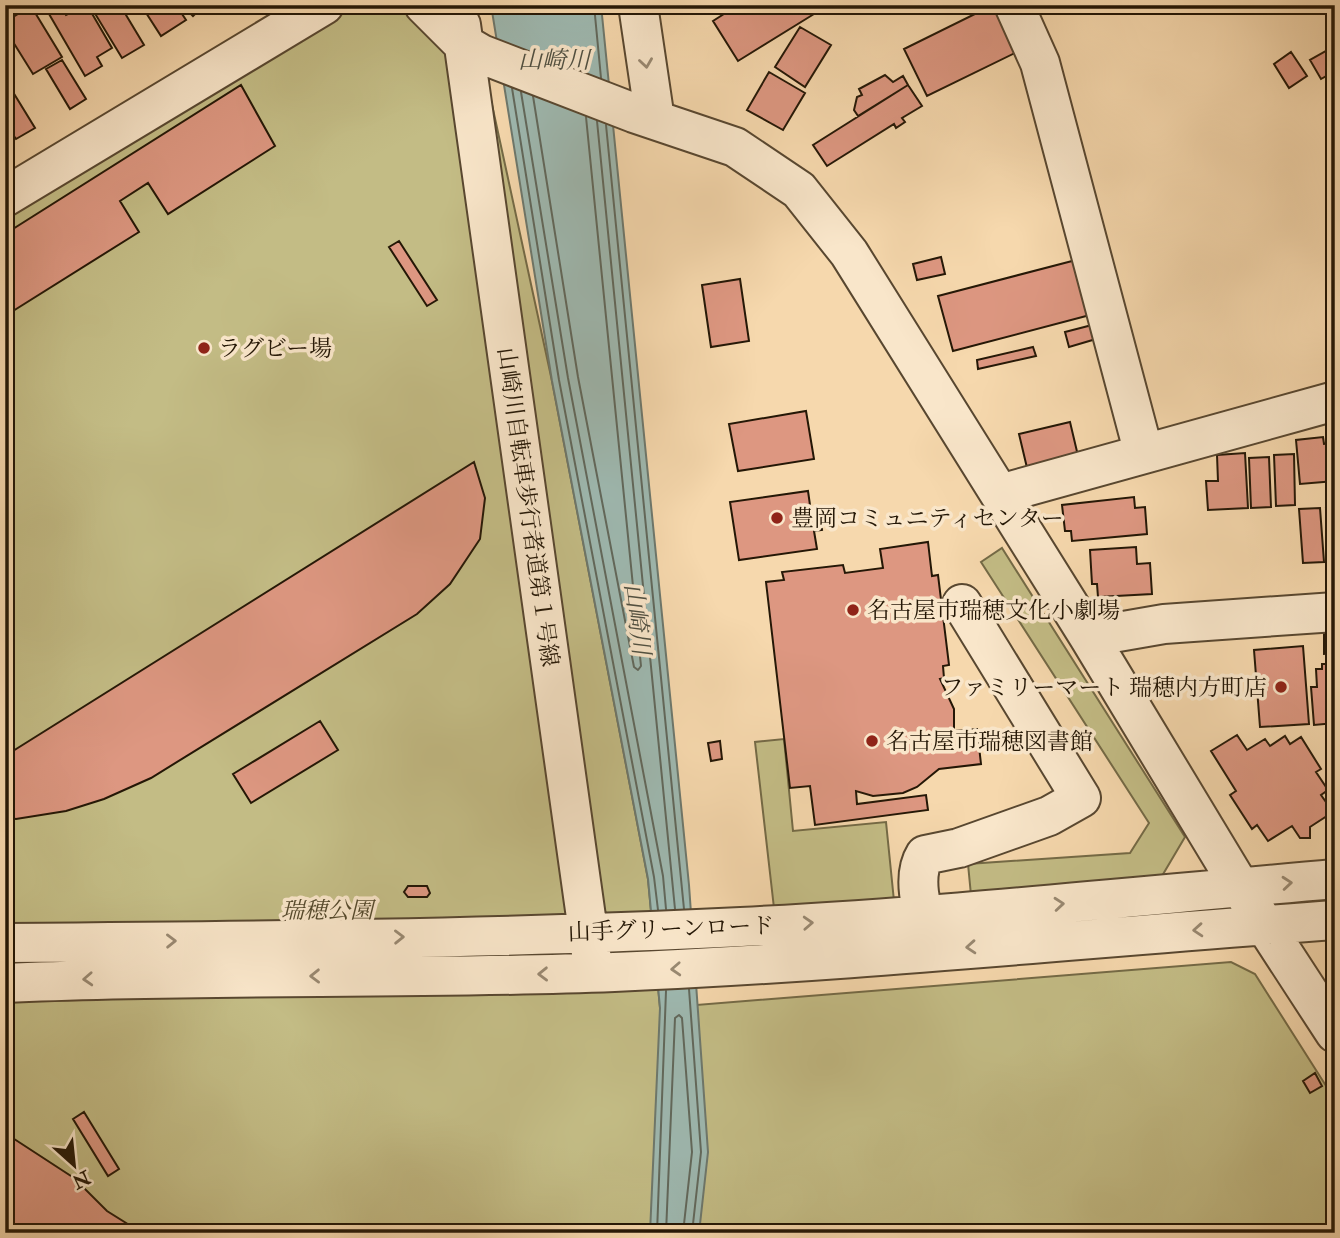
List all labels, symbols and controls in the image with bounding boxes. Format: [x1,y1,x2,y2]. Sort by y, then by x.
water label: 山崎川 [518,45,593,76]
one-way arrow [639,57,654,69]
place label: ラグビー場 [218,334,332,363]
marker: ラグビー場 [196,340,212,356]
street label: 山崎川自転車歩行者道第１号線 [491,346,565,668]
place label: 豊岡コミュニティセンター [791,504,1064,533]
marker: 豊岡コミュニティセンター [769,510,785,526]
water label: 山崎川 [617,581,657,660]
place label: 名古屋市瑞穂文化小劇場 [867,596,1120,625]
marker: 名古屋市瑞穂文化小劇場 [845,602,861,618]
place label: ファミリーマート 瑞穂内方町店 [941,673,1267,702]
marker: ファミリーマート 瑞穂内方町店 [1273,679,1289,695]
place label: 名古屋市瑞穂図書館 [886,727,1093,756]
marker: 名古屋市瑞穂図書館 [864,733,880,749]
one-way arrow [1282,876,1293,891]
park label: 瑞穂公園 [281,896,377,925]
one-way arrow [1054,897,1065,912]
street label: 山手グリーンロード [567,911,775,947]
one-way arrow [802,916,813,931]
one-way arrow [1192,922,1203,937]
one-way arrow [394,929,405,945]
one-way arrow [166,934,177,949]
one-way arrow [966,939,977,954]
one-way arrow [670,961,681,976]
one-way arrow [537,966,548,981]
one-way arrow [310,968,320,984]
one-way arrow [82,972,93,987]
north arrow [38,1130,108,1200]
text: N [67,1164,95,1194]

